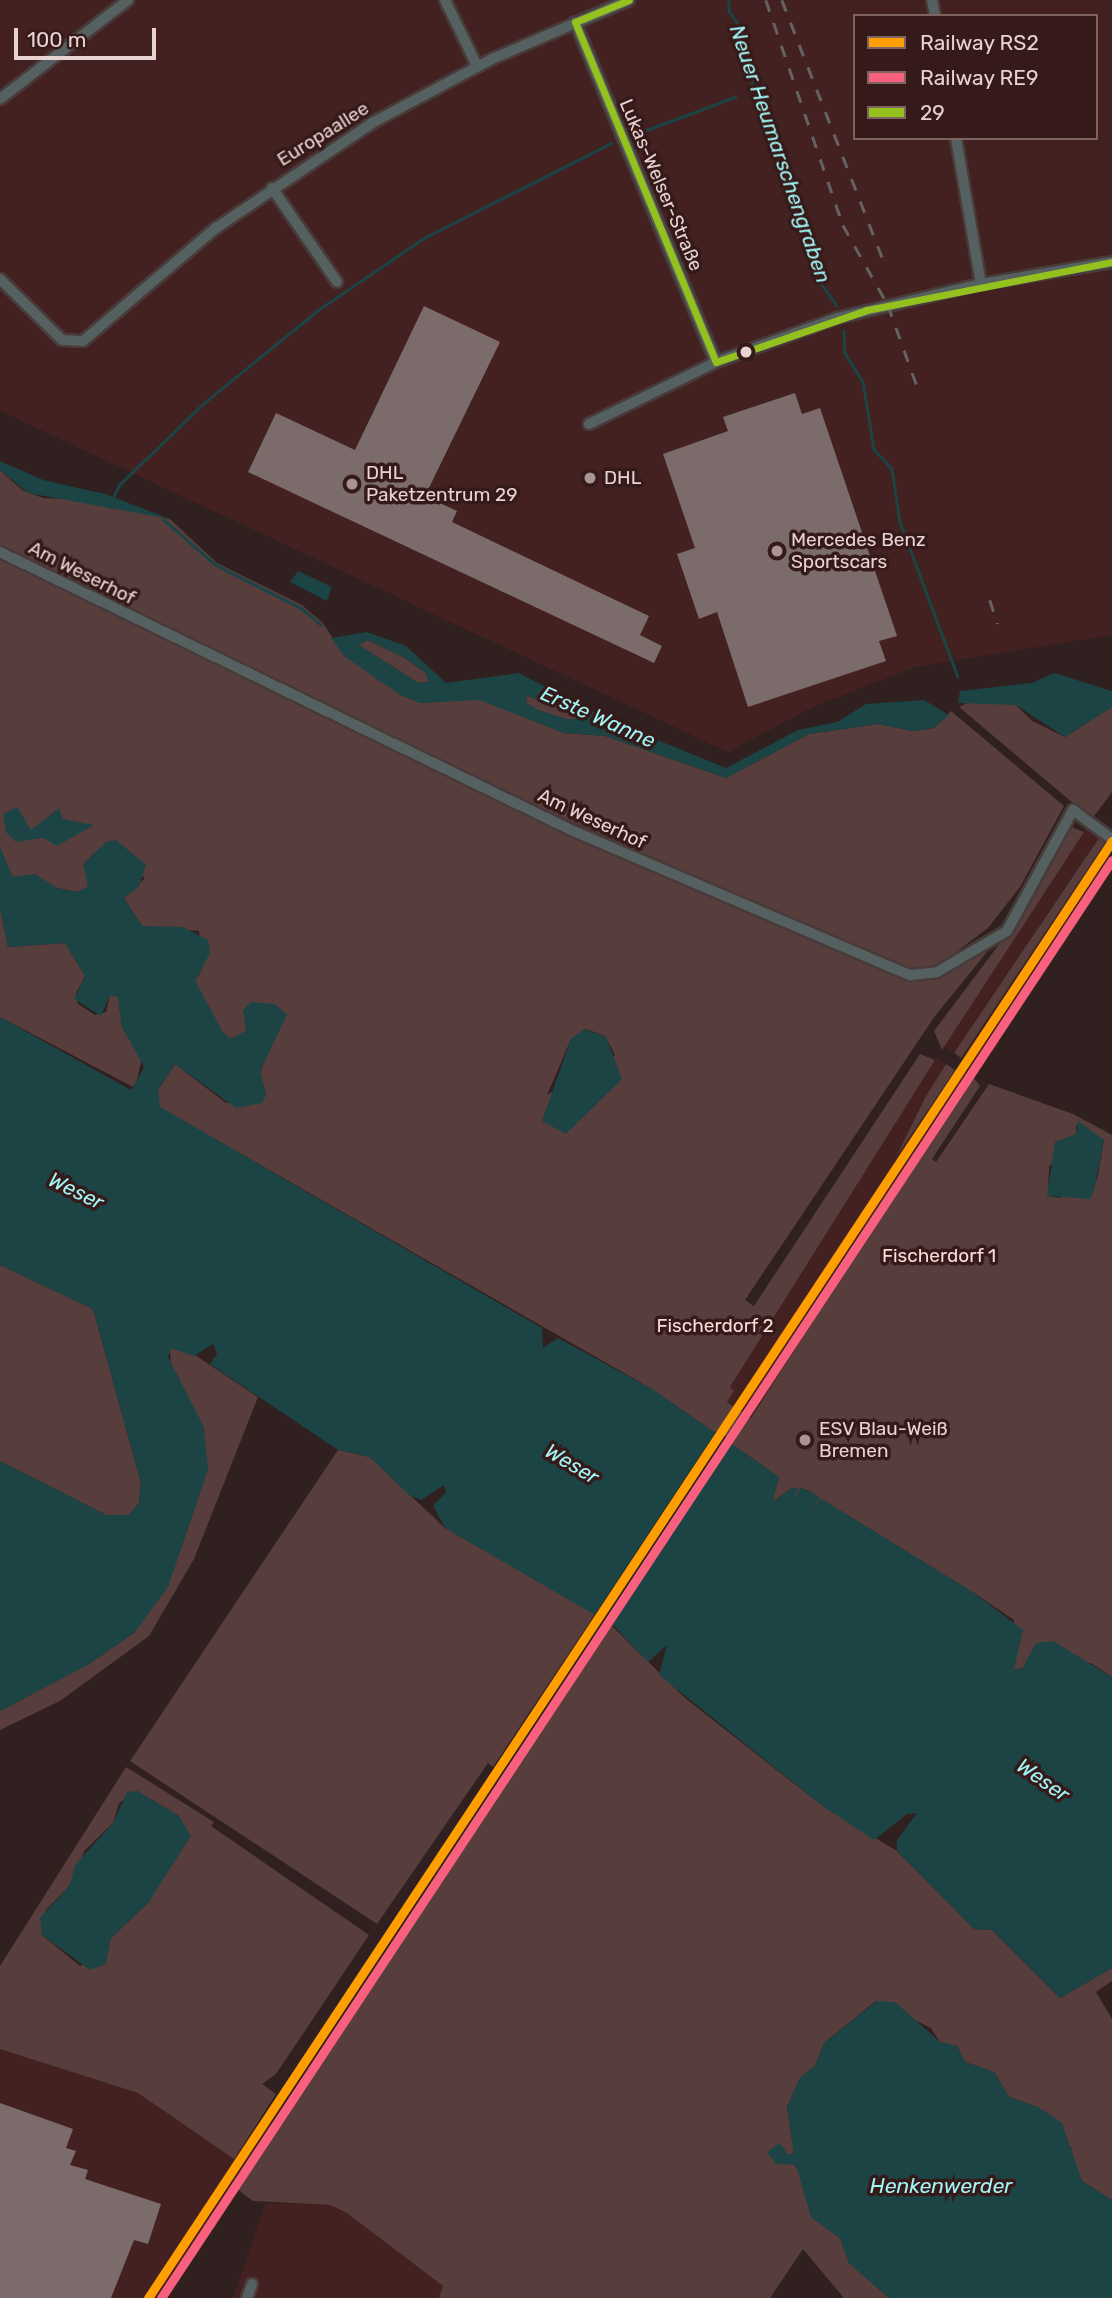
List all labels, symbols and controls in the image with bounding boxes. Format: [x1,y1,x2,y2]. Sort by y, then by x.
scale bar [18,14,159,58]
legend [853,14,1098,140]
water label: Neuer Heumarschengraben [724,21,836,287]
text: 100 m [27,27,86,52]
text: Railway RS2 [920,30,1039,55]
text: Railway RE9 [920,65,1039,90]
street label: Lukas-Welser-Straße [614,96,708,274]
street label: Europaallee [273,97,373,171]
text: 29 [920,100,945,125]
unlabelled marker [739,345,753,359]
place label: DHL Paketzentrum 29 [366,462,517,506]
place label: DHL [604,467,641,489]
marker: DHL [582,470,598,486]
marker: DHL Paketzentrum 29 [344,476,360,492]
place label: Mercedes Benz Sportscars [791,529,926,573]
street label: Am Weserhof [25,536,139,610]
marker: Mercedes Benz Sportscars [769,543,785,559]
water label: Erste Wanne [537,681,659,753]
street label: Am Weserhof [534,784,650,854]
water label: Weser [44,1167,108,1215]
park label: Fischerdorf 1 [882,1245,996,1267]
park label: Fischerdorf 2 [656,1315,774,1337]
place label: ESV Blau-Weiß Bremen [819,1418,948,1462]
marker: ESV Blau-Weiß Bremen [797,1432,813,1448]
water label: Weser [540,1438,604,1490]
water label: Weser [1012,1753,1074,1807]
water label: Henkenwerder [870,2173,1012,2199]

